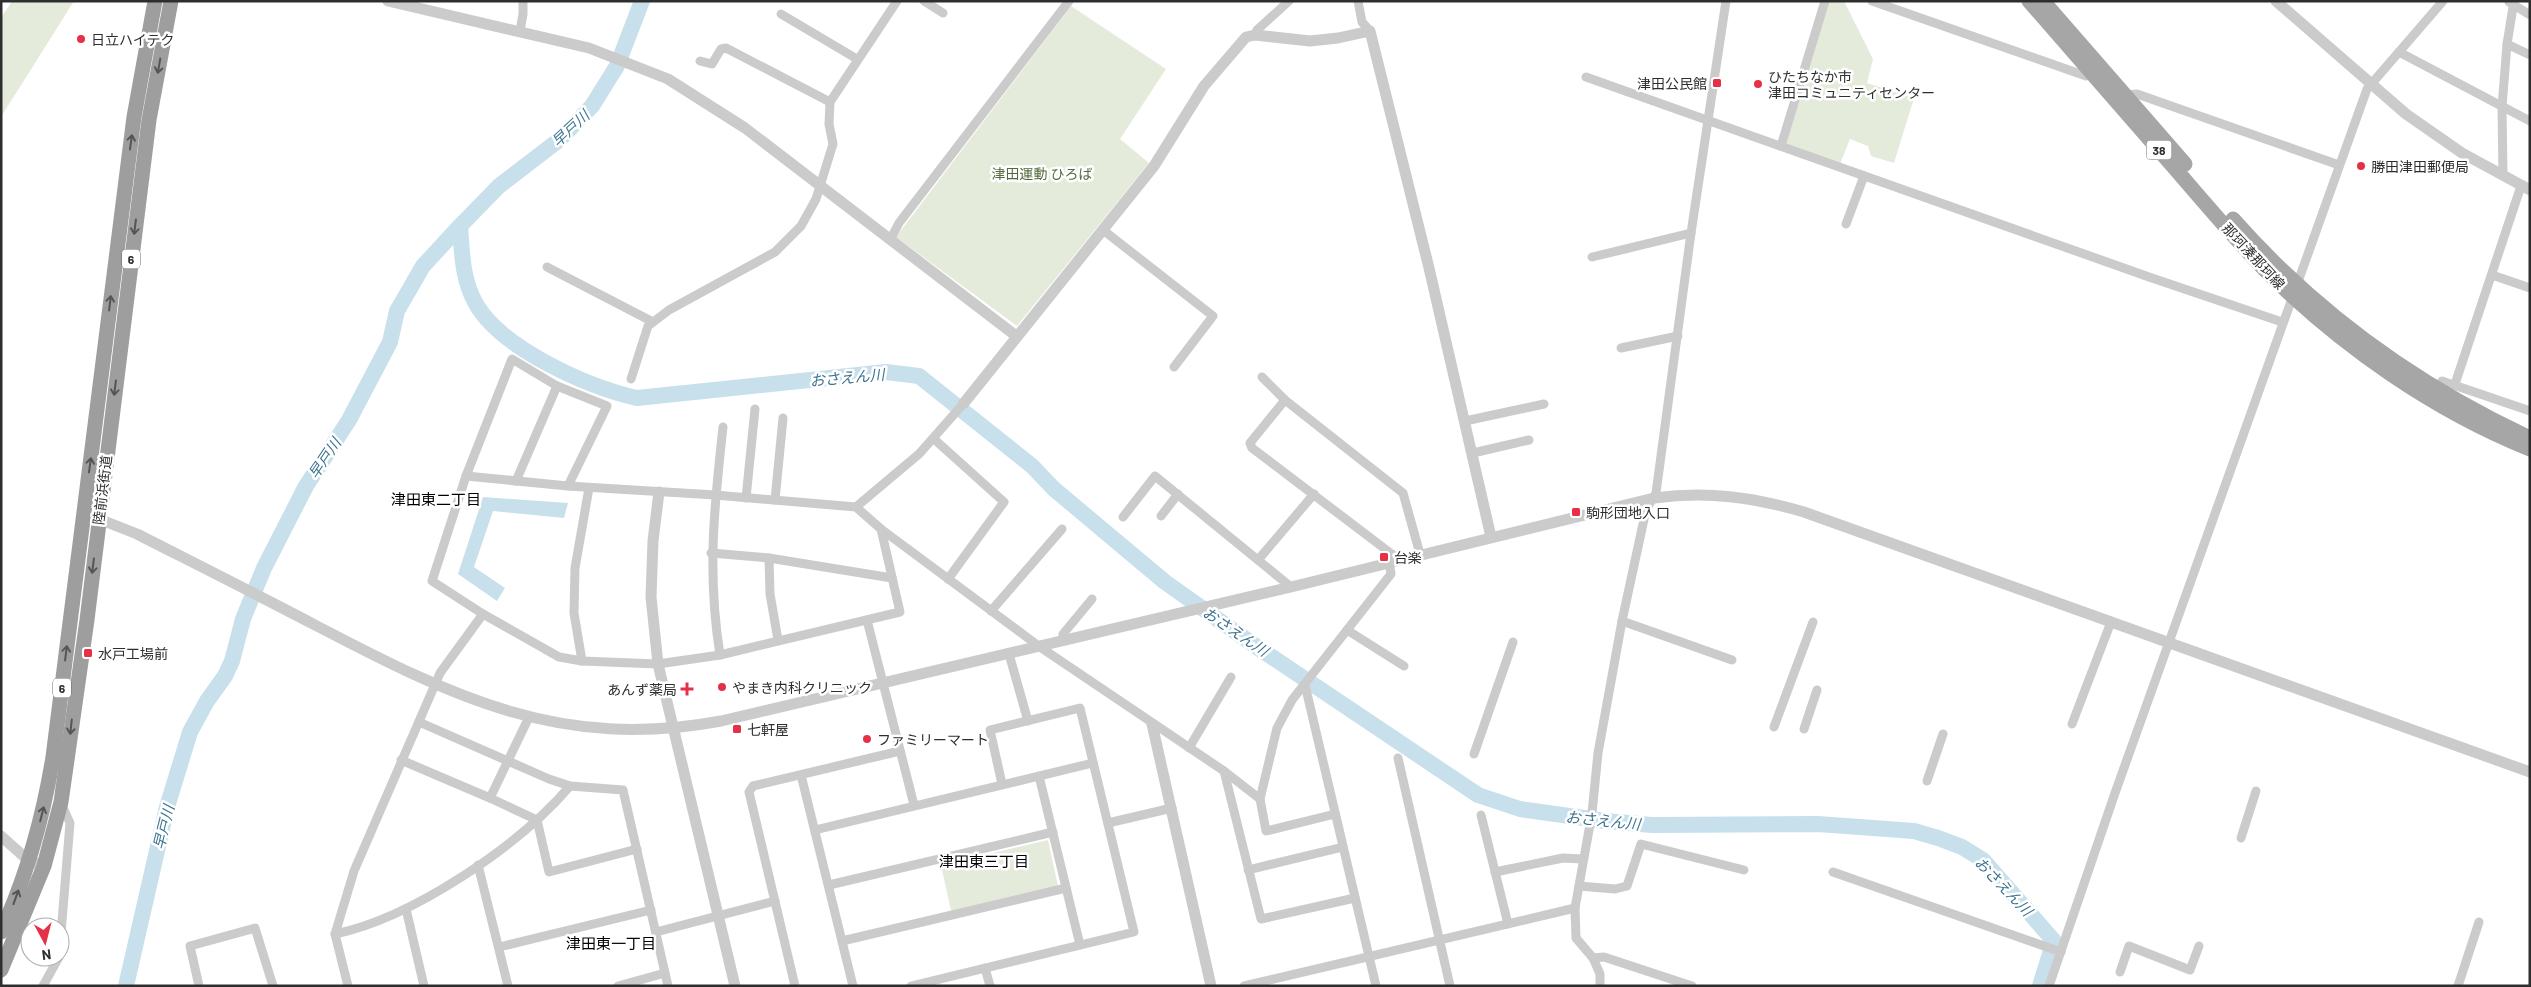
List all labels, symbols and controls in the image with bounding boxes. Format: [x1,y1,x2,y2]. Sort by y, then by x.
place label: 日立ハイテク [91,31,174,48]
marker: 日立ハイテク [75,33,87,45]
one-way arrow [153,58,163,74]
place label: ひたちなか市 津田コミュニティセンター [1768,68,1935,101]
place label: 津田公民館 [1637,75,1707,92]
marker: 津田公民館 [1711,77,1723,89]
marker: ひたちなか市 津田コミュニティセンター [1752,78,1764,90]
water label: 早戸川 [547,105,594,150]
one-way arrow [126,135,136,151]
road number: 38 [2146,140,2172,160]
place label: 勝田津田郵便局 [2371,158,2469,175]
marker: 勝田津田郵便局 [2355,160,2367,172]
park label: 津田運動 ひろば [992,165,1092,182]
one-way arrow [130,219,140,235]
street label: 那珂湊那珂線 [2219,219,2289,293]
road number: 6 [122,250,140,268]
one-way arrow [105,296,115,312]
water label: おさえん川 [809,365,887,389]
one-way arrow [110,380,120,396]
water label: 早戸川 [304,433,345,482]
street label: 陸前浜街道 [89,454,115,526]
one-way arrow [85,457,95,473]
district label: 津田東二丁目 [391,490,481,508]
place label: 駒形団地入口 [1586,504,1670,521]
marker: 駒形団地入口 [1570,506,1582,518]
place label: 台楽 [1394,549,1422,566]
marker: 台楽 [1378,551,1390,563]
one-way arrow [88,558,98,574]
water label: おさえん川 [1200,603,1274,661]
place label: 水戸工場前 [98,645,168,662]
one-way arrow [61,646,71,662]
marker: 水戸工場前 [82,647,94,659]
road number: 6 [53,678,71,698]
place label: やまき内科クリニック [732,679,872,696]
place label: あんず薬局 [607,681,677,698]
marker: やまき内科クリニック [716,681,728,693]
marker: あんず薬局 [681,683,693,695]
one-way arrow [66,719,76,735]
place label: 七軒屋 [747,721,789,738]
marker: 七軒屋 [731,723,743,735]
place label: ファミリーマート [877,731,989,748]
marker: ファミリーマート [861,733,873,745]
water label: 早戸川 [149,801,178,851]
one-way arrow [38,807,47,823]
water label: おさえん川 [1565,807,1643,833]
district label: 津田東三丁目 [939,852,1029,870]
water label: おさえん川 [1971,853,2038,921]
one-way arrow [12,890,21,905]
north arrow [20,917,70,967]
district label: 津田東一丁目 [566,934,656,952]
text: N [41,946,52,964]

